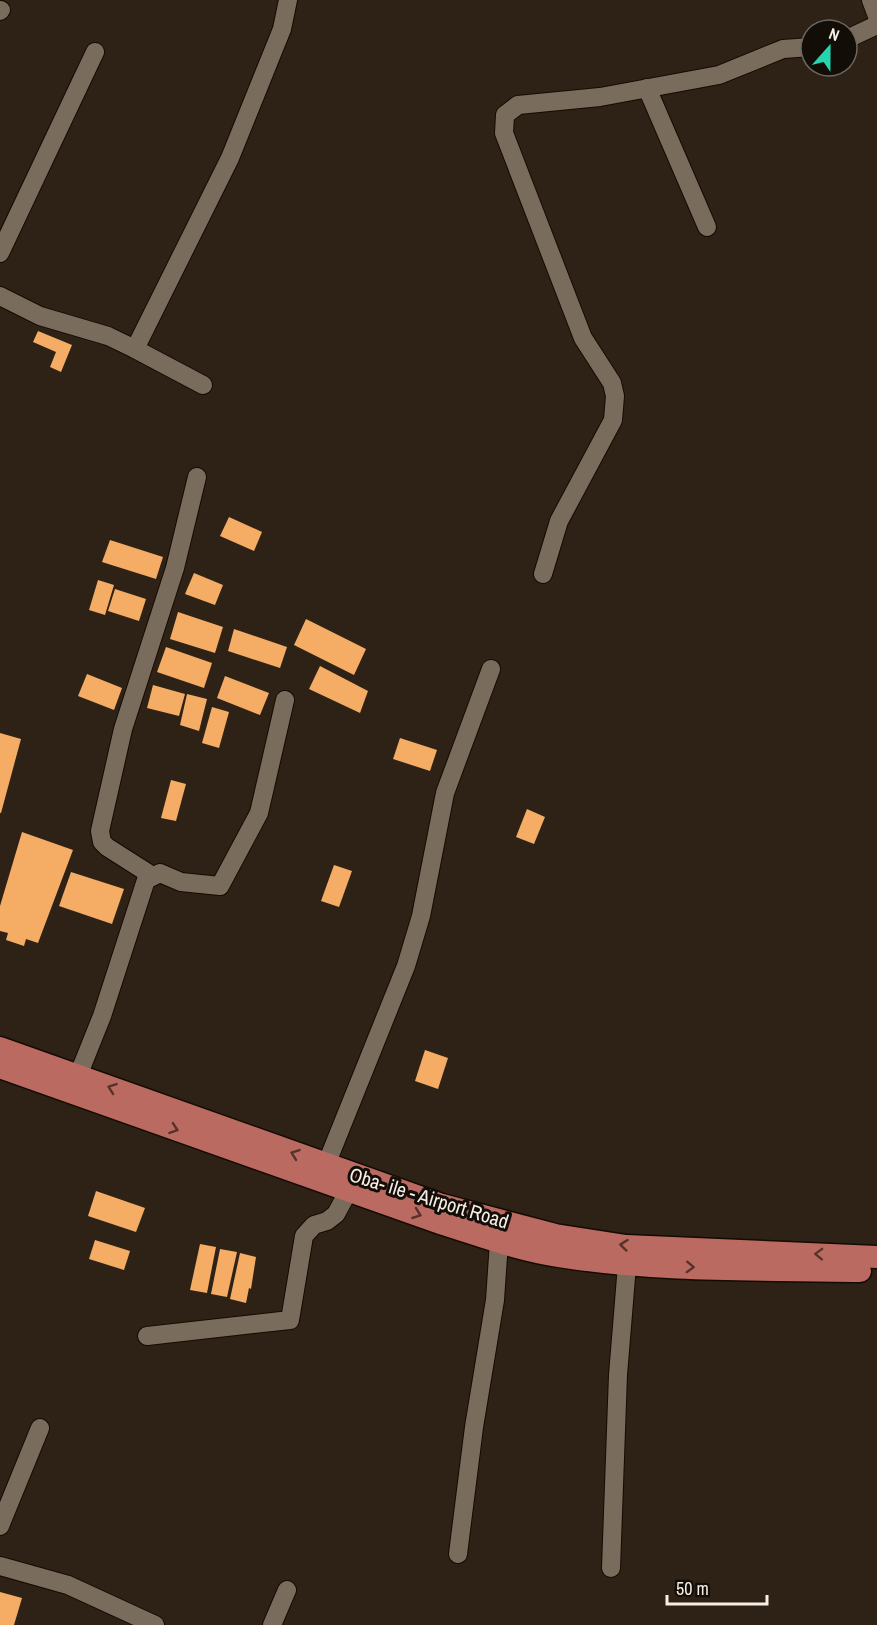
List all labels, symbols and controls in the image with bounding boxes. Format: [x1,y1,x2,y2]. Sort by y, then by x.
north arrow [799,18,859,78]
text: N [826,22,843,46]
one-way arrow [107,1083,118,1095]
one-way arrow [168,1121,179,1134]
one-way arrow [290,1148,301,1161]
street label: Oba- ile - Airport Road [346,1160,512,1235]
one-way arrow [411,1207,422,1220]
one-way arrow [619,1240,628,1252]
one-way arrow [814,1248,823,1261]
one-way arrow [685,1260,694,1273]
scale bar [667,1568,768,1606]
text: 50 m [676,1576,709,1601]

